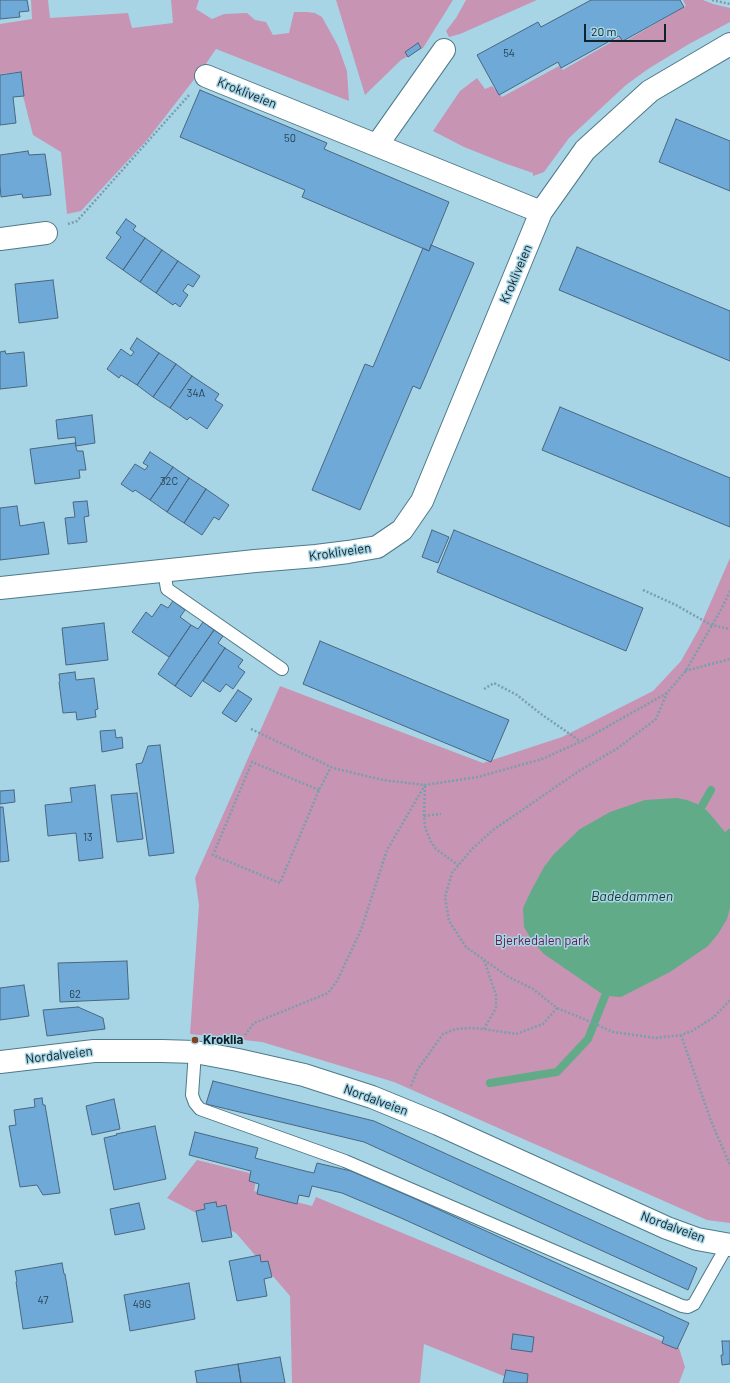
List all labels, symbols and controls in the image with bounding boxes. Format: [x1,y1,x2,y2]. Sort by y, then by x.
scale bar [586,16,668,42]
text: 20 m [591,24,617,38]
house number: 54 [503,46,515,60]
street label: Krokliveien [215,74,279,112]
house number: 50 [284,131,296,145]
street label: Krokliveien [497,242,535,306]
house number: 34A [187,386,205,400]
house number: 32C [160,474,178,488]
street label: Krokliveien [308,540,372,564]
house number: 13 [83,830,93,844]
water label: Badedammen [591,888,673,904]
park label: Bjerkedalen park [495,933,589,949]
house number: 62 [69,987,81,1001]
place label: Kroklia [203,1032,243,1048]
marker: Kroklia [190,1035,200,1045]
street label: Nordalveien [25,1043,93,1067]
street label: Nordalveien [342,1081,410,1119]
street label: Nordalveien [639,1208,707,1246]
house number: 47 [38,1293,48,1307]
house number: 49G [133,1297,151,1311]

